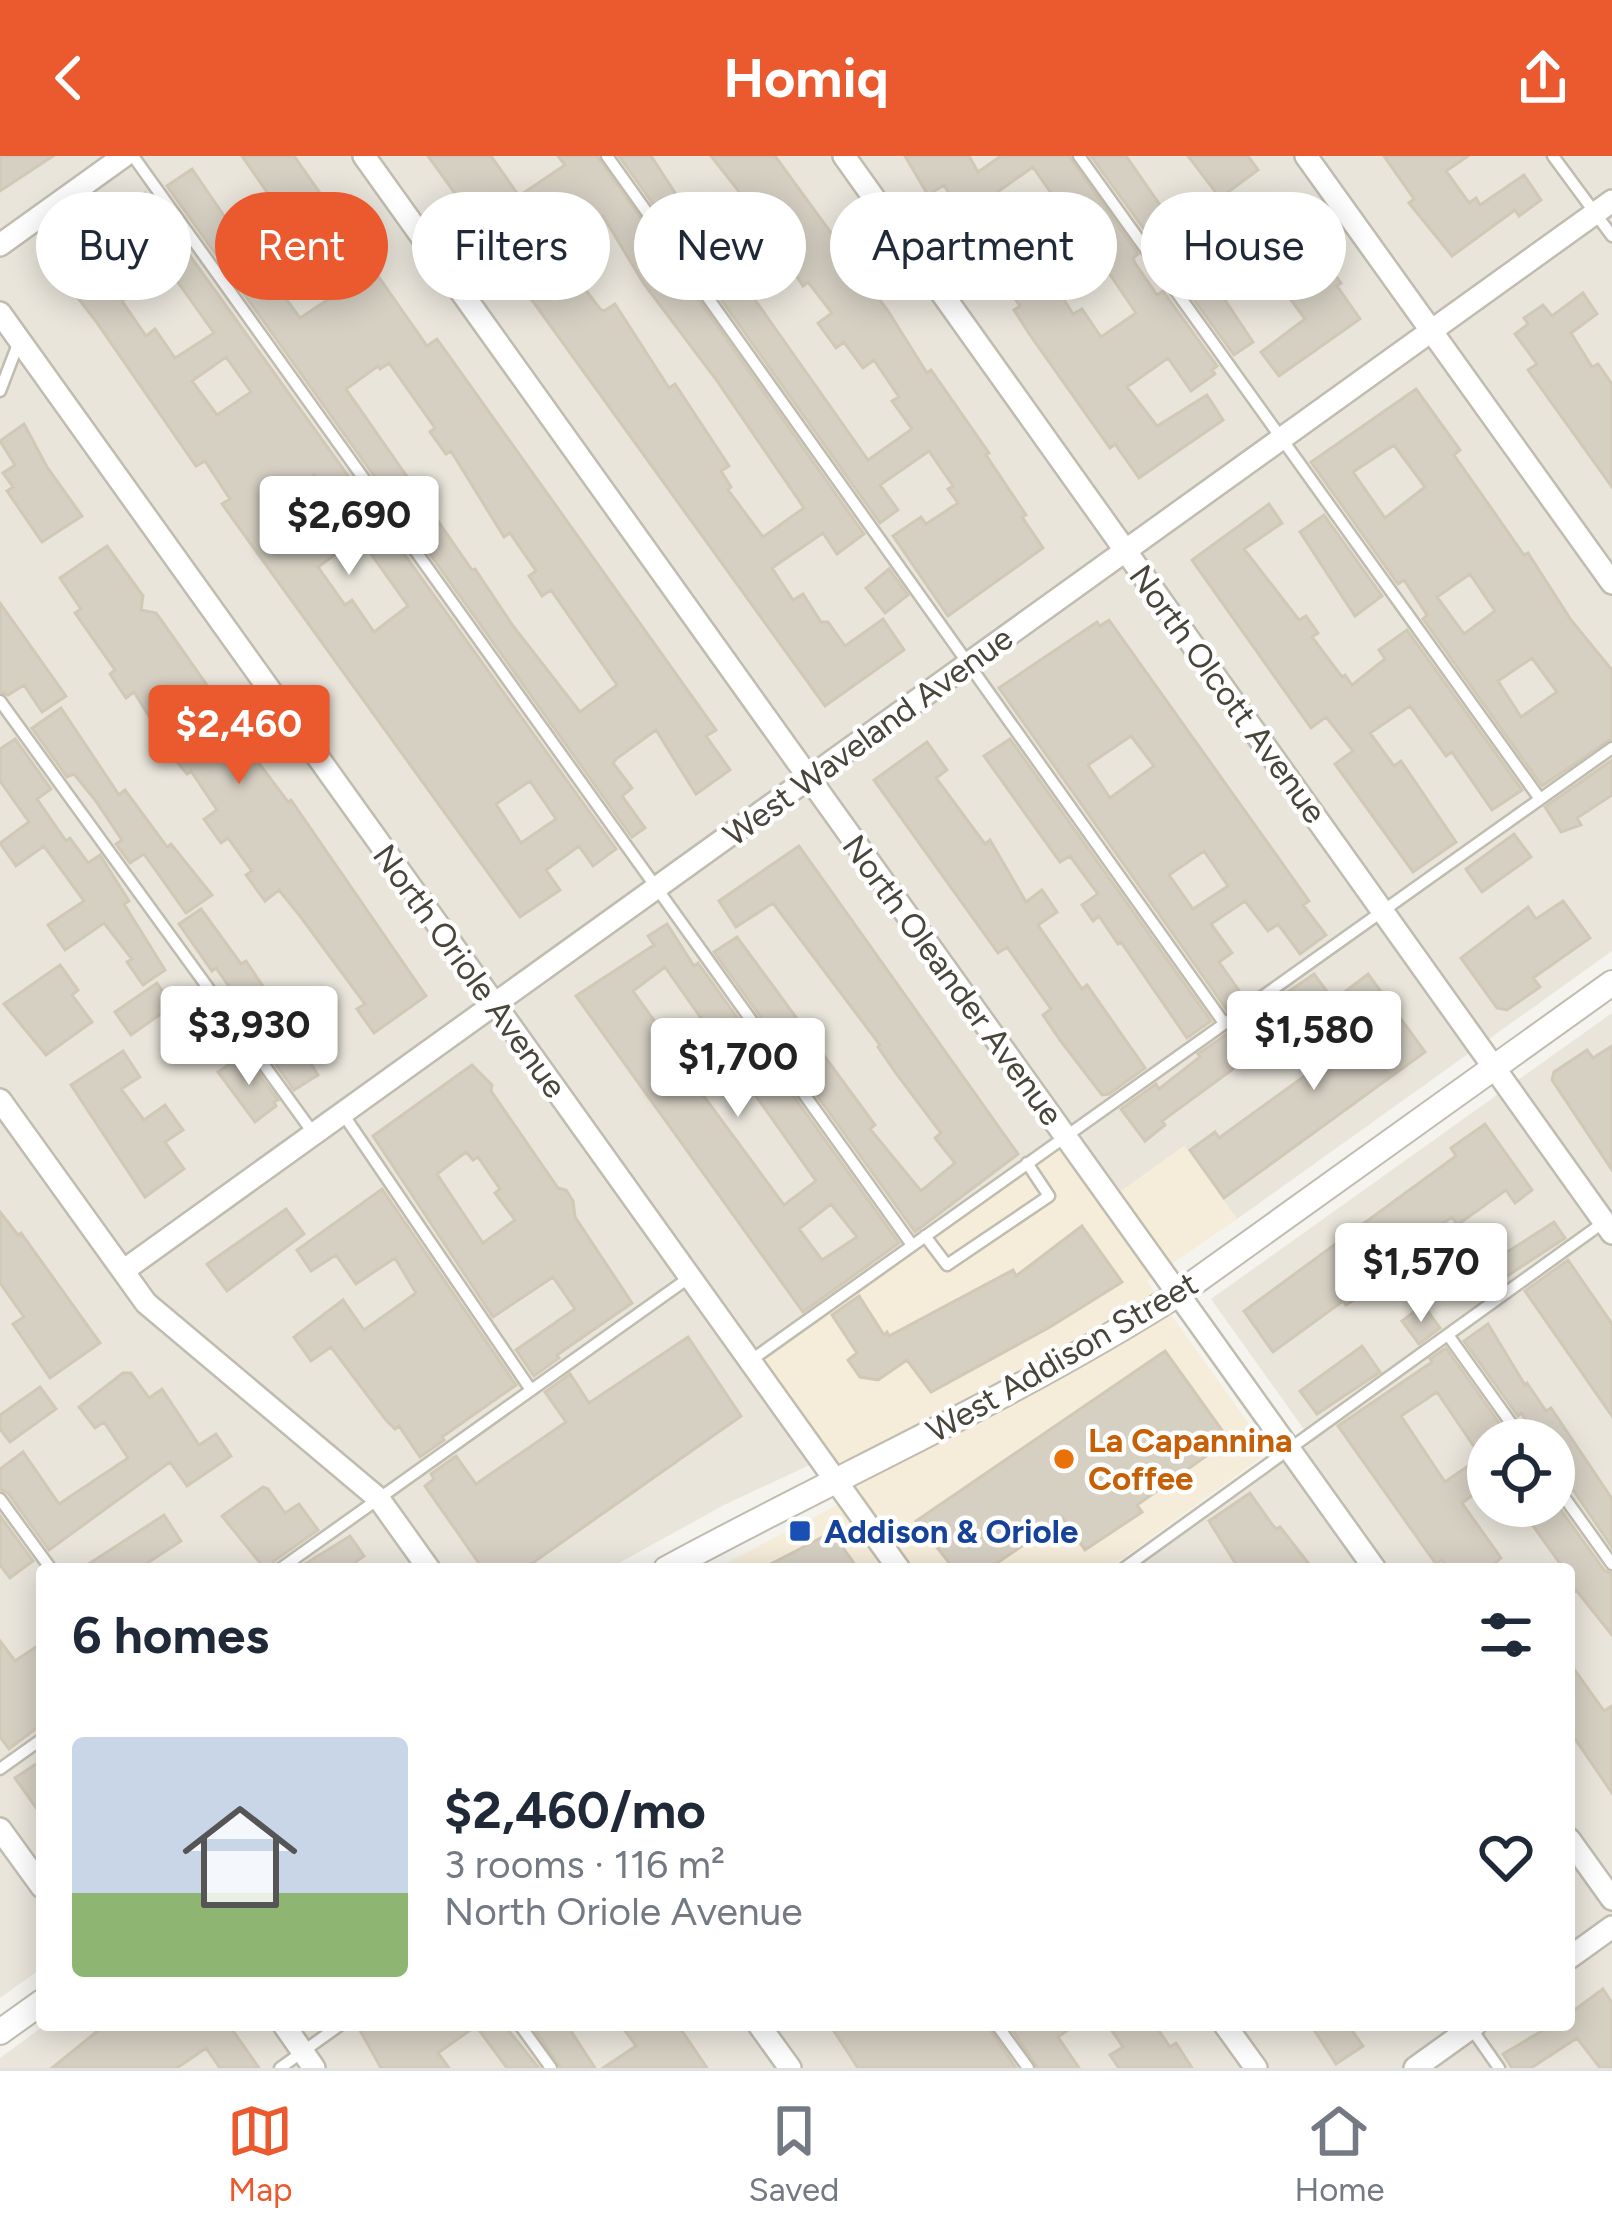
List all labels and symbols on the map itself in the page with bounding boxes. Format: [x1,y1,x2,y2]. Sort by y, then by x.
pin: $2,690 [251,476,447,578]
street label: North Olcott Avenue [1121,557,1335,831]
street label: West Waveland Avenue [716,618,1020,854]
pin: $2,460 [141,685,337,787]
street label: North Oleander Avenue [835,827,1071,1133]
street label: North Oriole Avenue [365,837,575,1105]
pin: $3,930 [151,986,347,1088]
pin: $1,580 [1216,991,1412,1093]
pin: $1,700 [640,1018,836,1120]
pin: $1,570 [1323,1223,1519,1325]
street label: West Addison Street [920,1264,1204,1450]
place label: La Capannina Coffee [1088,1421,1293,1498]
marker: La Capannina Coffee [1051,1446,1077,1472]
place label: Addison & Oriole [824,1512,1078,1551]
marker: Addison & Oriole [787,1518,813,1544]

